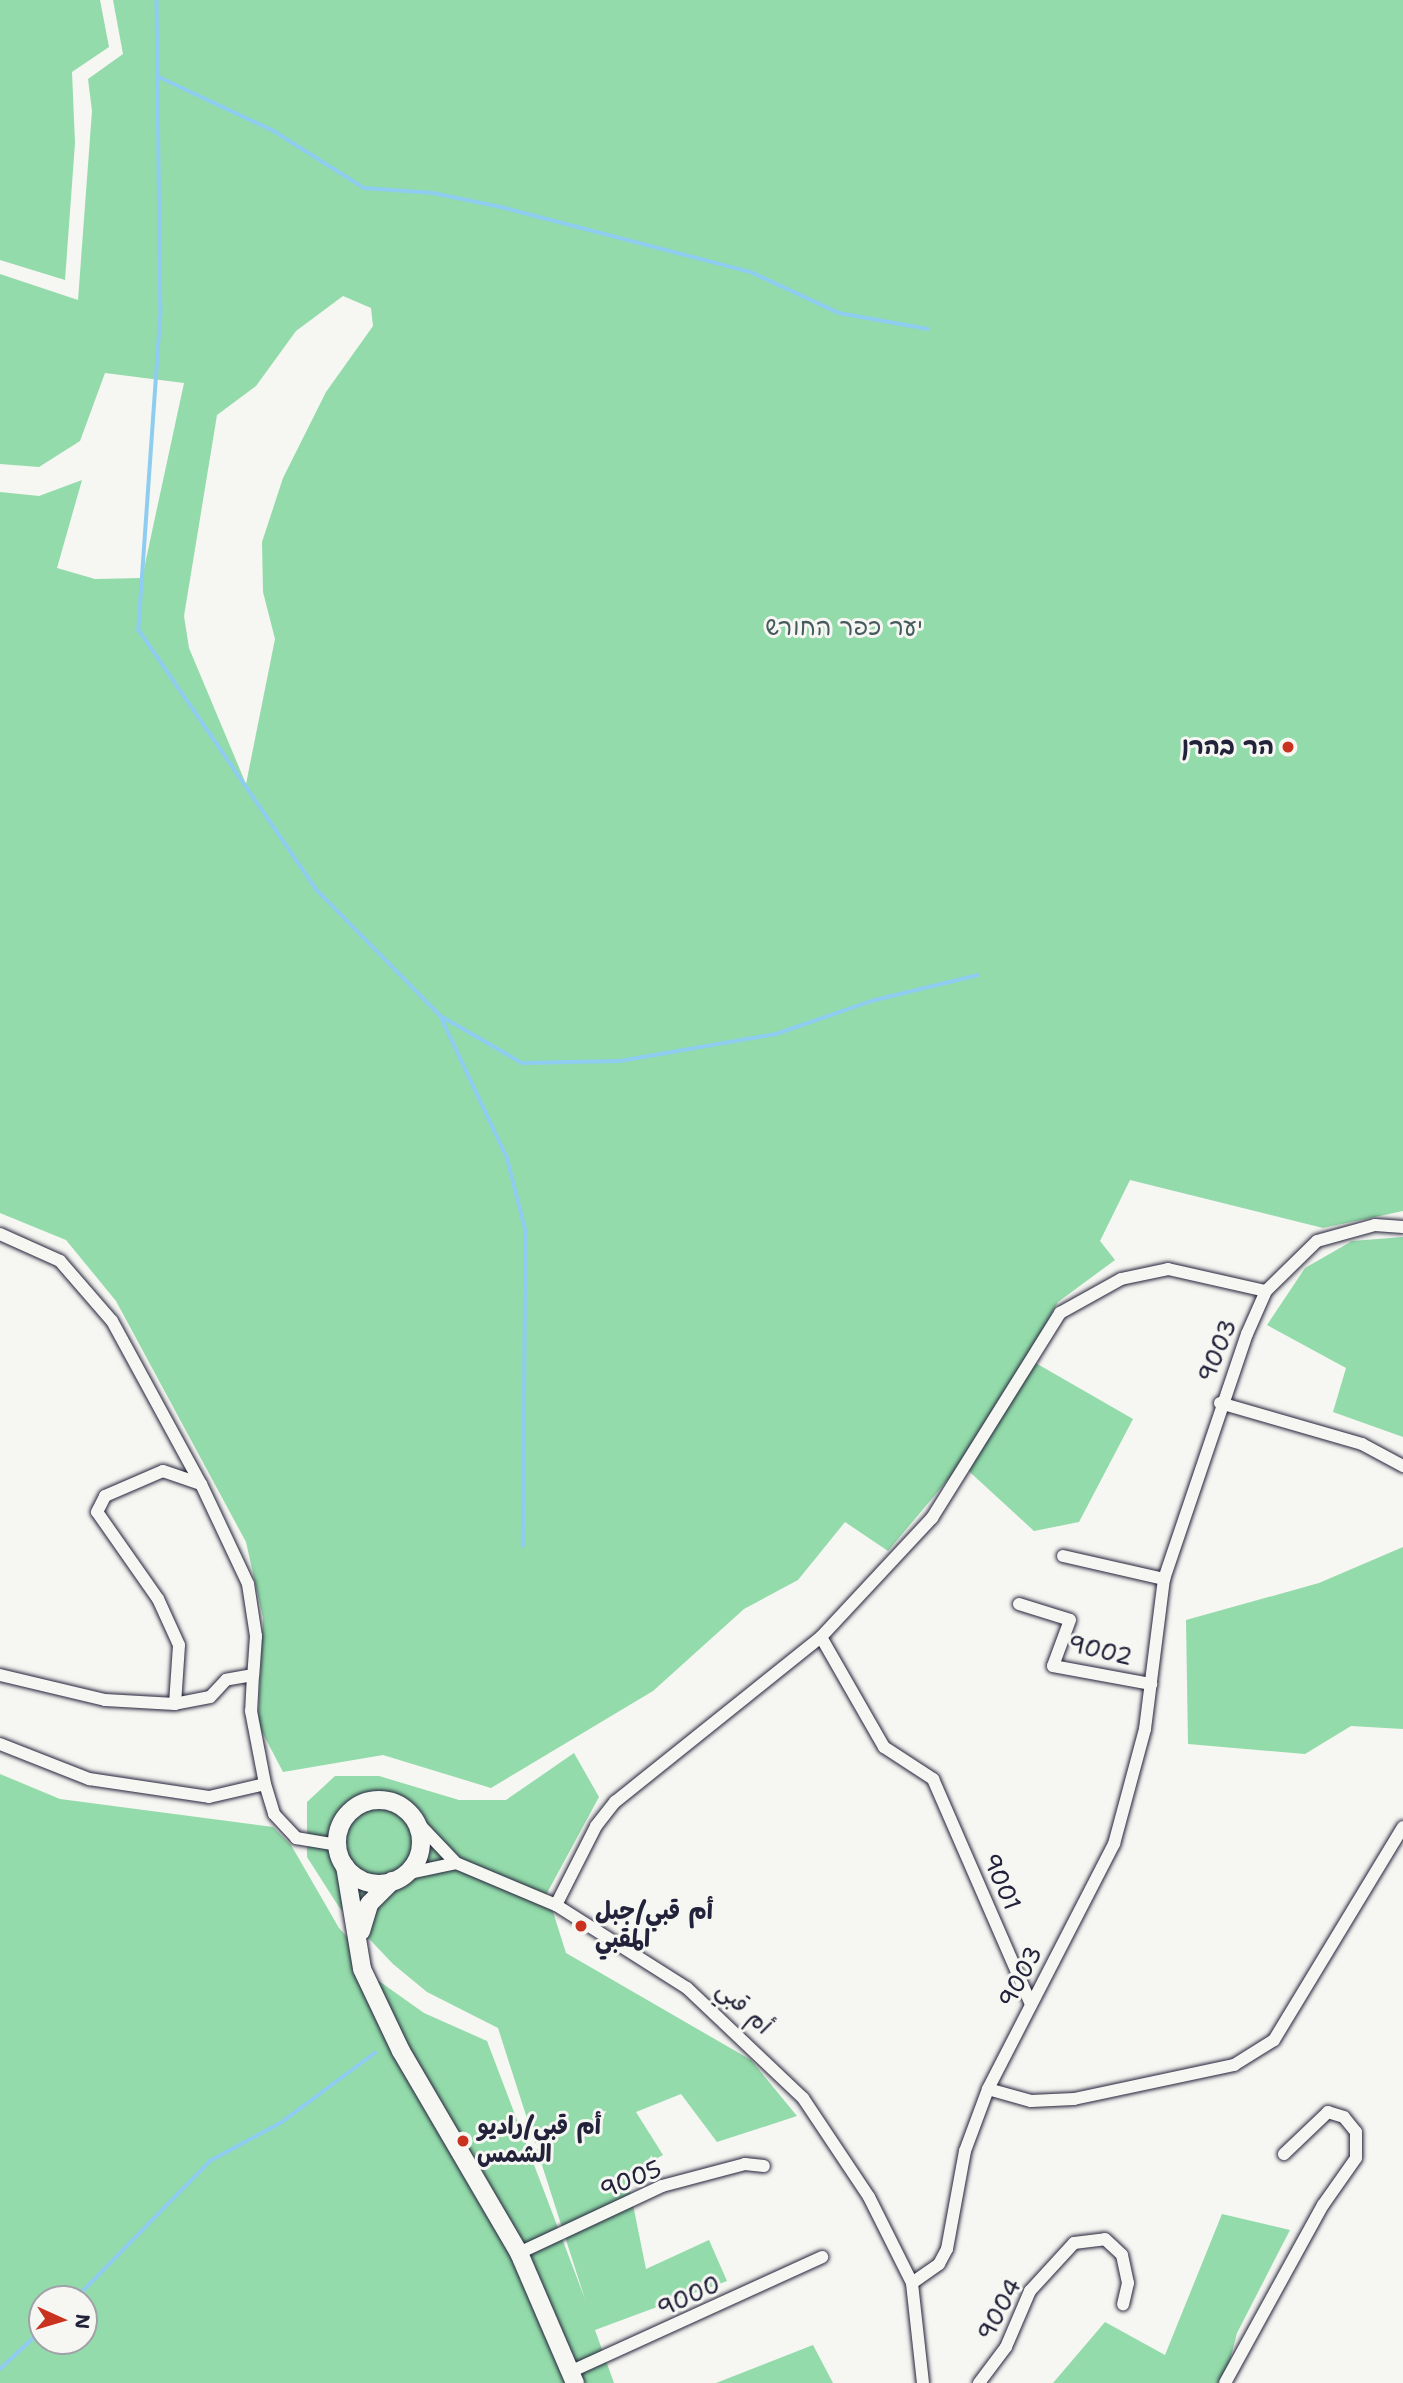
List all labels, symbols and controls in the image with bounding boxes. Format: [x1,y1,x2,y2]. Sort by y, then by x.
park label: יער כפר החורש [765,614,923,642]
place label: הר בהרן [1182,733,1274,761]
marker: הר בהרן [1280,739,1296,755]
street label: 9003 [1192,1315,1244,1387]
street label: 9002 [1065,1630,1135,1672]
street label: 9001 [976,1849,1026,1915]
place label: أم قبي/جبل المقبي [595,1898,713,1954]
marker: أم قبي/جبل المقبي [573,1918,589,1934]
street label: 9003 [993,1941,1049,2013]
street label: أم قبي [710,1975,778,2041]
place label: أم قبي/راديو الشمس [477,2113,601,2169]
marker: أم قبي/راديو الشمس [455,2133,471,2149]
street label: 9005 [596,2155,666,2205]
street label: 9000 [653,2270,725,2324]
street label: 9004 [972,2274,1028,2346]
north arrow [28,2285,98,2355]
text: N [69,2313,95,2330]

